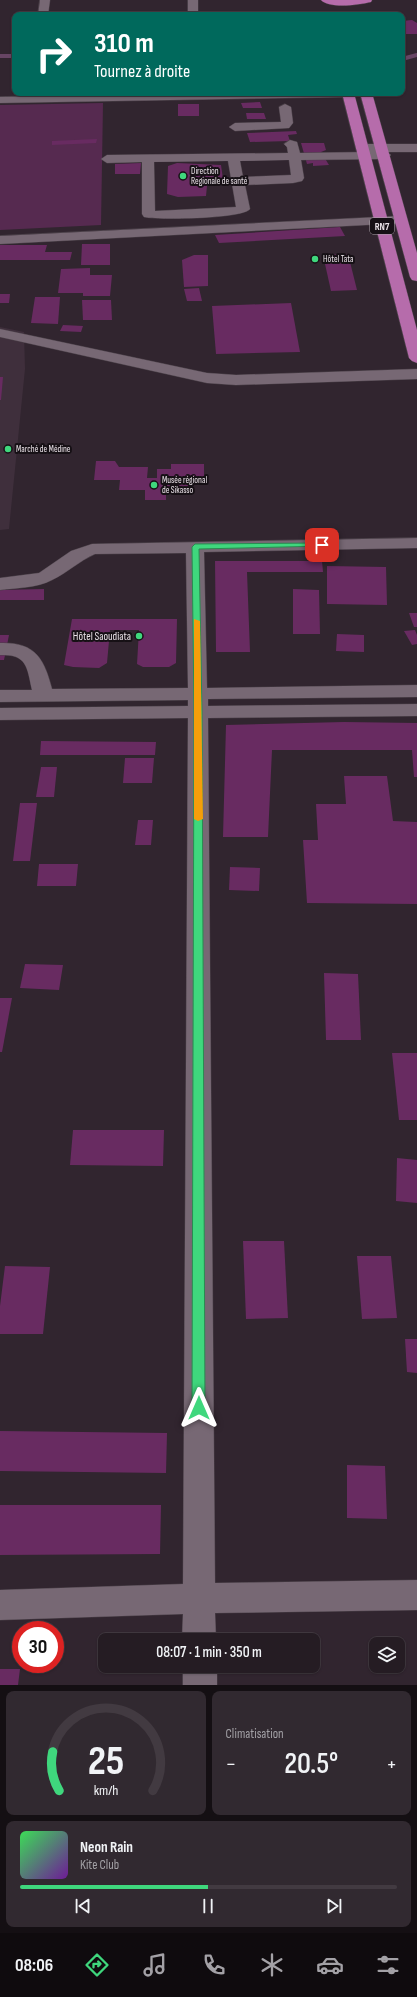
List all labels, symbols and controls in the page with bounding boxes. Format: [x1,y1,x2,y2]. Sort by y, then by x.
text: 310 m [94,27,154,60]
icon: right [28,28,80,80]
text: Tournez à droite [94,61,190,82]
place label: Direction Regionale de santé [191,166,248,187]
marker: Direction Regionale de santé [178,171,188,181]
road number: RN7 [370,218,394,234]
marker: Hôtel Tata [310,254,320,264]
place label: Hôtel Tata [323,254,353,265]
marker: Marché de Médine [3,444,13,454]
place label: Marché de Médine [16,444,71,455]
place label: Musée régional de Sikasso [162,475,207,496]
marker: Musée régional de Sikasso [149,480,159,490]
pin [305,528,339,562]
icon: arrive [311,534,333,556]
place label: Hôtel Saoudiata [73,630,131,643]
marker: Hôtel Saoudiata [134,631,144,641]
position arrow [178,1387,220,1429]
speed limit sign: 30 [12,1621,64,1673]
map controls [369,1637,405,1673]
button: layers [369,1637,405,1673]
text: 08:07 · 1 min · 350 m [156,1643,262,1662]
text: Climatisation [226,1726,284,1742]
text: 25 [88,1737,124,1786]
text: 20.5° [284,1746,338,1782]
text: − [226,1751,236,1778]
text: + [386,1751,397,1778]
text: km/h [93,1782,118,1799]
text: Neon Rain [80,1838,133,1857]
text: Kite Club [80,1857,119,1873]
icon: previous [72,1895,94,1917]
icon: pause [197,1895,219,1917]
icon: next [323,1895,345,1917]
icon: directions [83,1951,111,1979]
icon: music [141,1951,169,1979]
icon: phone [200,1951,228,1979]
icon: climate [258,1951,286,1979]
icon: car [316,1951,344,1979]
icon: filters [374,1951,402,1979]
text: 08:06 [15,1955,53,1976]

